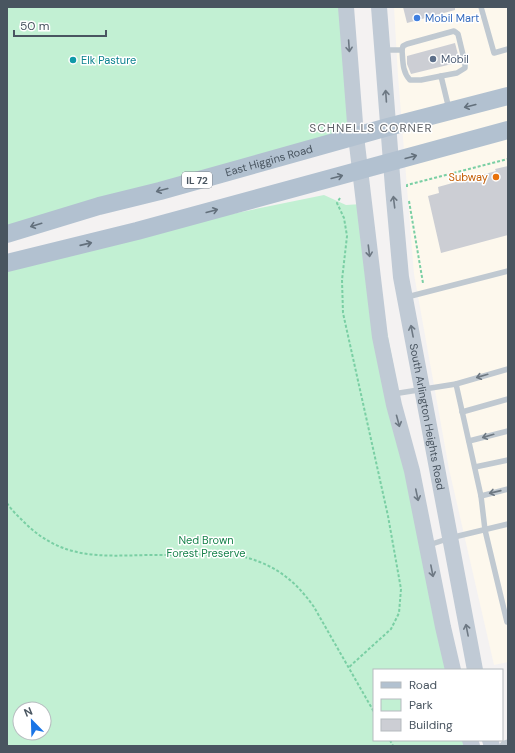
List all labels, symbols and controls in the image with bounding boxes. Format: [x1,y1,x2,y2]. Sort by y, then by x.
place label: Mobil Mart [425,11,479,25]
scale bar [14,12,106,38]
marker: Mobil Mart [412,13,422,23]
text: 50 m [20,18,49,34]
one-way arrow [346,39,353,52]
place label: Mobil [441,52,469,66]
place label: Elk Pasture [81,53,136,67]
marker: Mobil [428,54,438,64]
marker: Elk Pasture [68,55,78,65]
one-way arrow [382,90,389,103]
one-way arrow [464,103,477,110]
district label: SCHNELLS CORNER [309,120,433,136]
street label: East Higgins Road [223,141,314,179]
one-way arrow [404,153,417,160]
place label: Subway [449,170,488,184]
road number: IL 72 [182,172,212,188]
marker: Subway [491,172,501,182]
one-way arrow [330,173,343,180]
one-way arrow [155,187,168,194]
one-way arrow [391,196,398,209]
one-way arrow [205,206,218,214]
one-way arrow [30,222,43,229]
one-way arrow [79,239,92,247]
one-way arrow [365,244,373,257]
one-way arrow [407,325,415,338]
street label: South Arlington Heights Road [407,342,448,491]
one-way arrow [476,373,489,380]
one-way arrow [395,414,402,427]
one-way arrow [482,433,495,440]
one-way arrow [413,488,421,501]
one-way arrow [488,489,501,497]
park label: Ned Brown Forest Preserve [167,533,245,560]
one-way arrow [428,564,436,577]
one-way arrow [463,624,471,637]
legend [373,669,503,741]
text: Road [409,677,437,693]
text: Park [409,697,433,713]
north arrow [12,701,52,741]
text: N [22,704,35,720]
text: Building [409,717,453,733]

